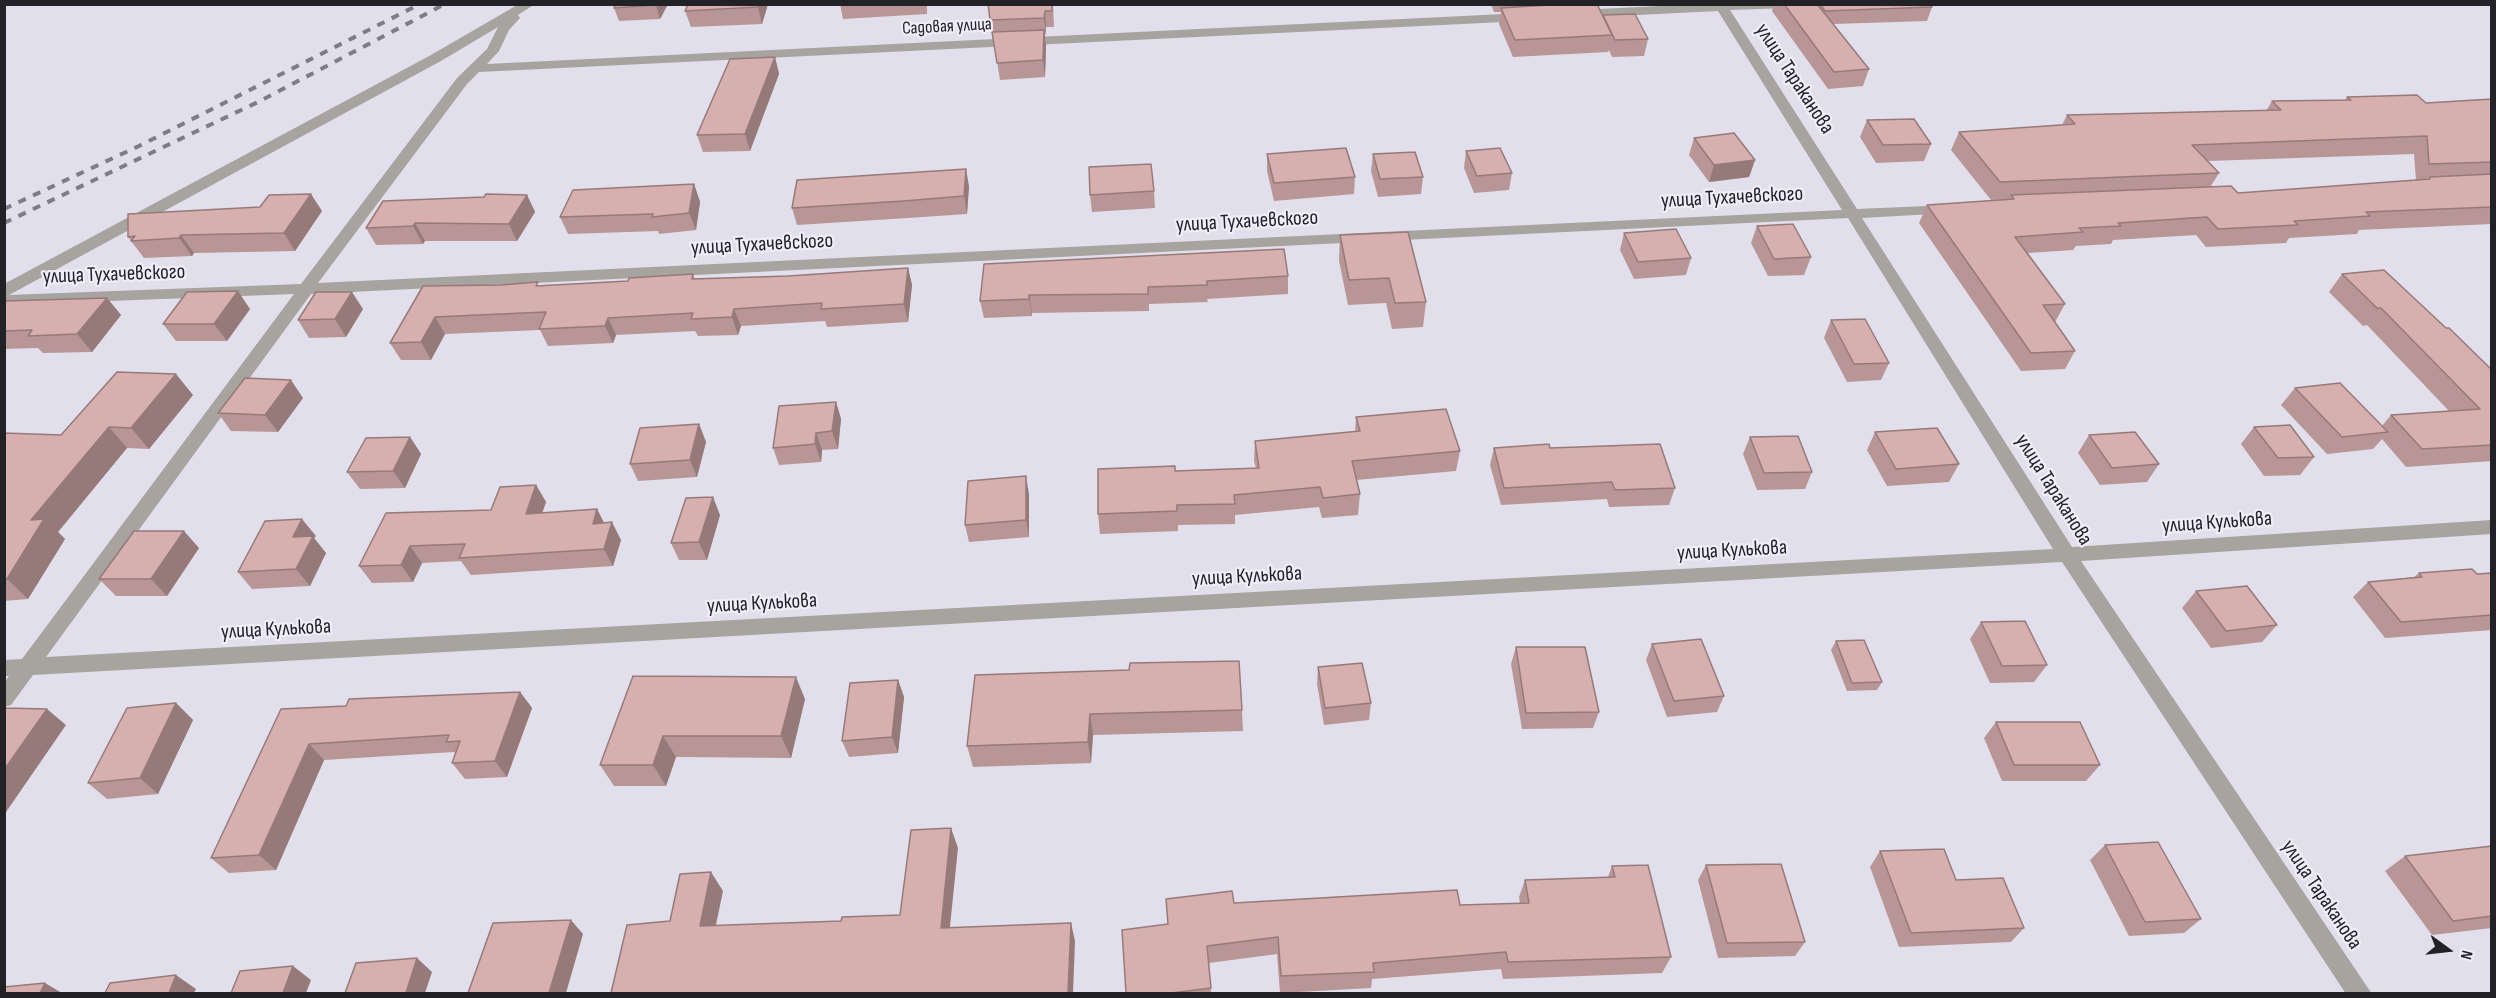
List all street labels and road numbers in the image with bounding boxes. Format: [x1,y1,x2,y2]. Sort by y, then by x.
street label: Садовая улица [902,14,992,40]
street label: улица Тараканова [1749,19,1839,139]
street label: улица Тухачевского [1660,182,1804,214]
street label: улица Тухачевского [1175,206,1319,238]
street label: улица Тухачевского [690,229,834,261]
street label: улица Тухачевского [42,260,186,290]
street label: улица Тараканова [2009,430,2097,550]
street label: улица Кулькова [2161,507,2273,539]
street label: улица Кулькова [1676,536,1788,566]
street label: улица Кулькова [1191,562,1303,592]
street label: улица Кулькова [706,589,818,619]
street label: улица Кулькова [220,615,332,645]
street label: улица Тараканова [2275,836,2367,954]

